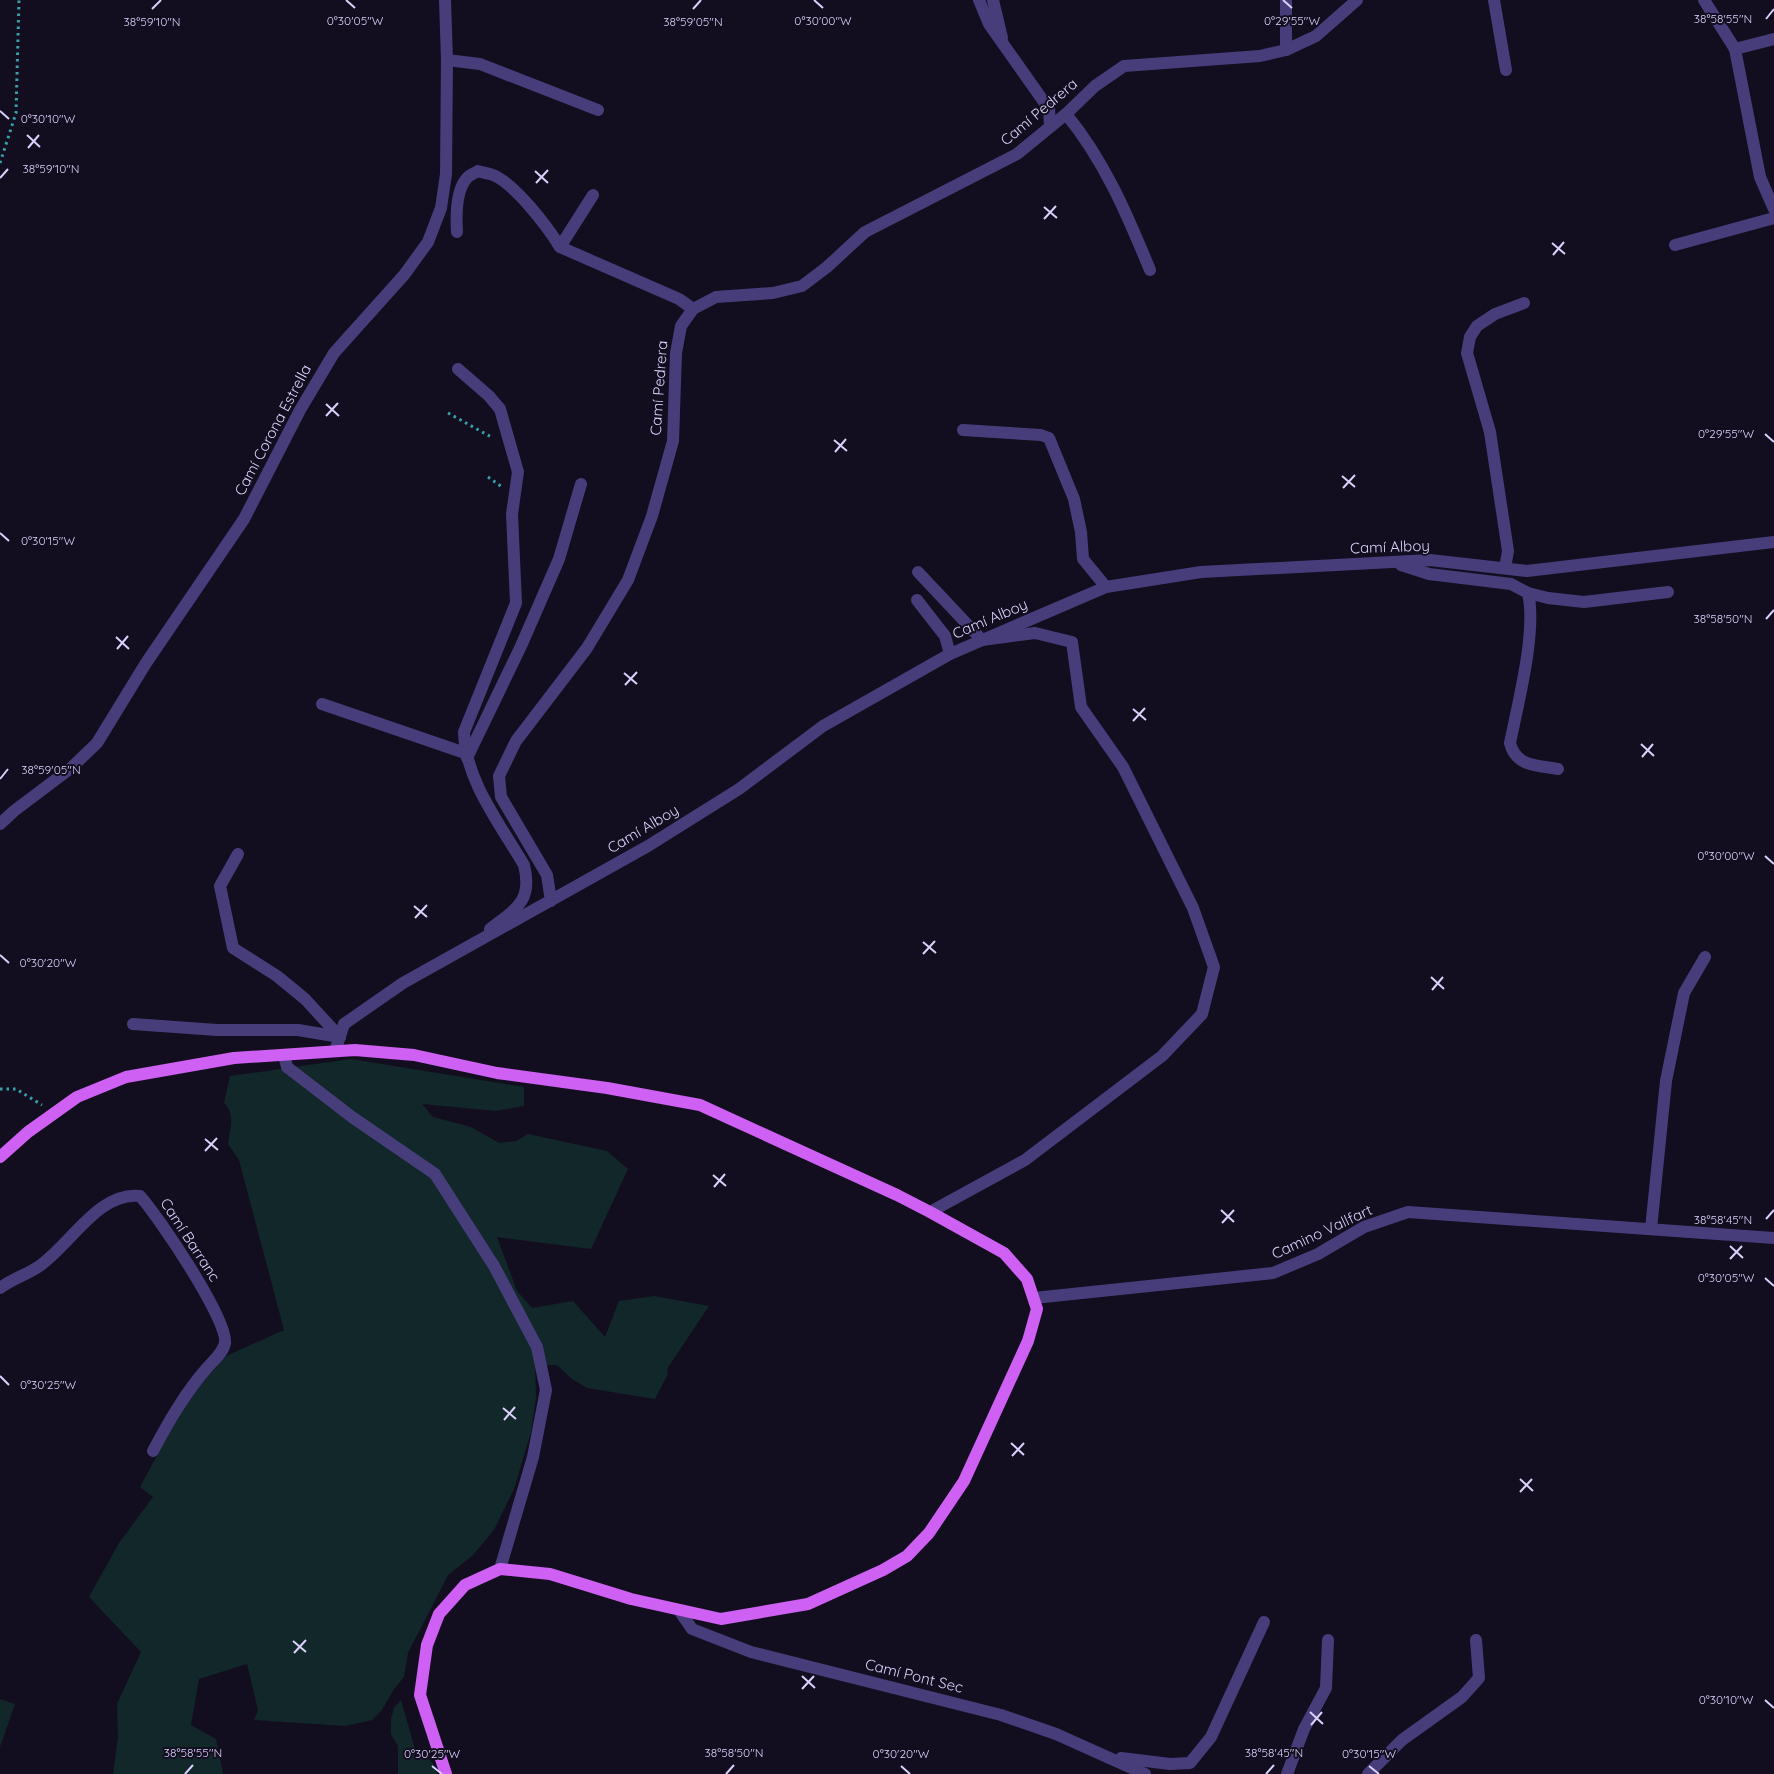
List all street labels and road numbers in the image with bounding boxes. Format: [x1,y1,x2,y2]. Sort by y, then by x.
street label: Camí Pedrera [996,74,1081,149]
street label: Camí Pedrera [646,340,671,436]
street label: Camí Corona Estrella [230,361,315,499]
street label: Camí Alboy [1350,536,1430,557]
street label: Camí Alboy [949,594,1030,643]
street label: Camí Alboy [604,800,682,857]
street label: Camí Barranc [156,1194,225,1285]
street label: Camino Vallfart [1269,1200,1375,1263]
street label: Camí Pont Sec [863,1654,965,1697]

